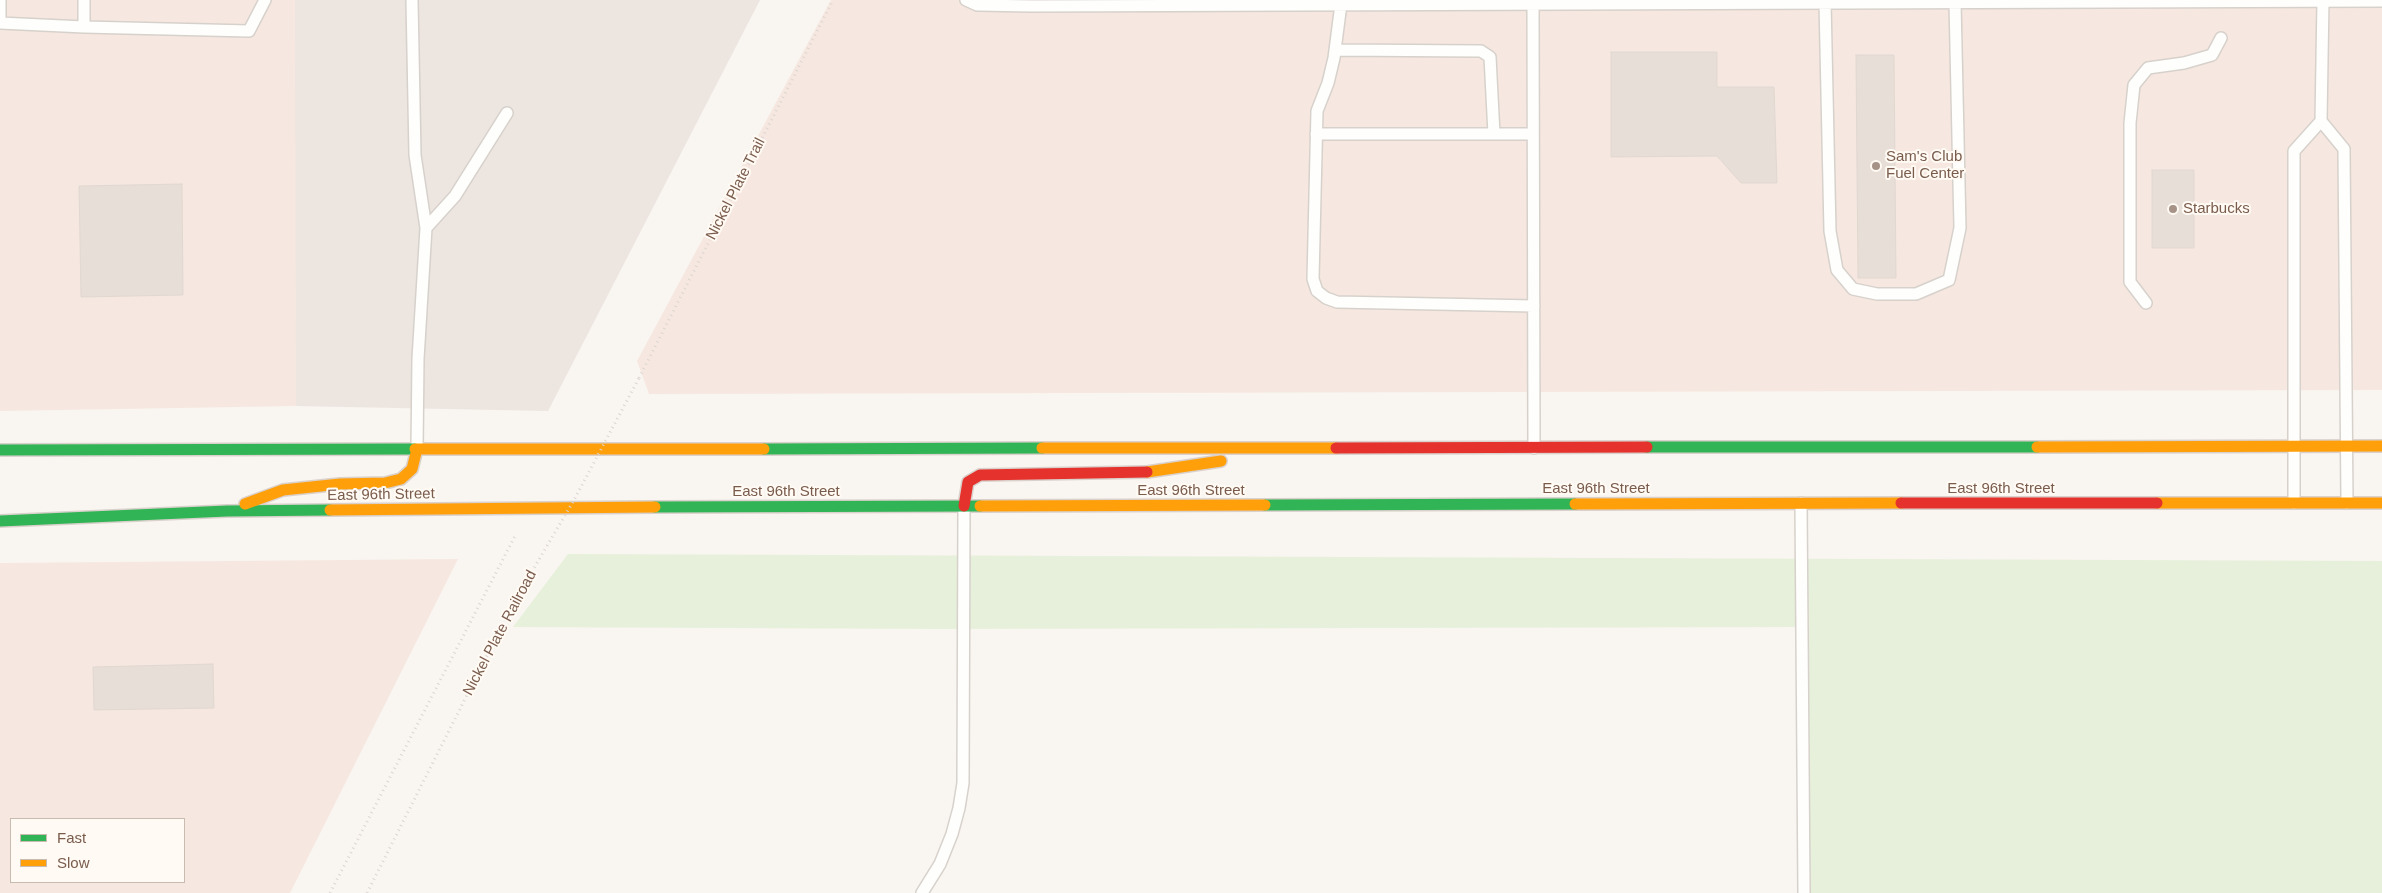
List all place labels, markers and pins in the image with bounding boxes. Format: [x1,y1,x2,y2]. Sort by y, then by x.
place label: Sam's Club Fuel Center [1886,148,1964,183]
marker: Sam's Club Fuel Center [1870,160,1882,172]
place label: Starbucks [2183,200,2250,218]
marker: Starbucks [2167,203,2179,215]

